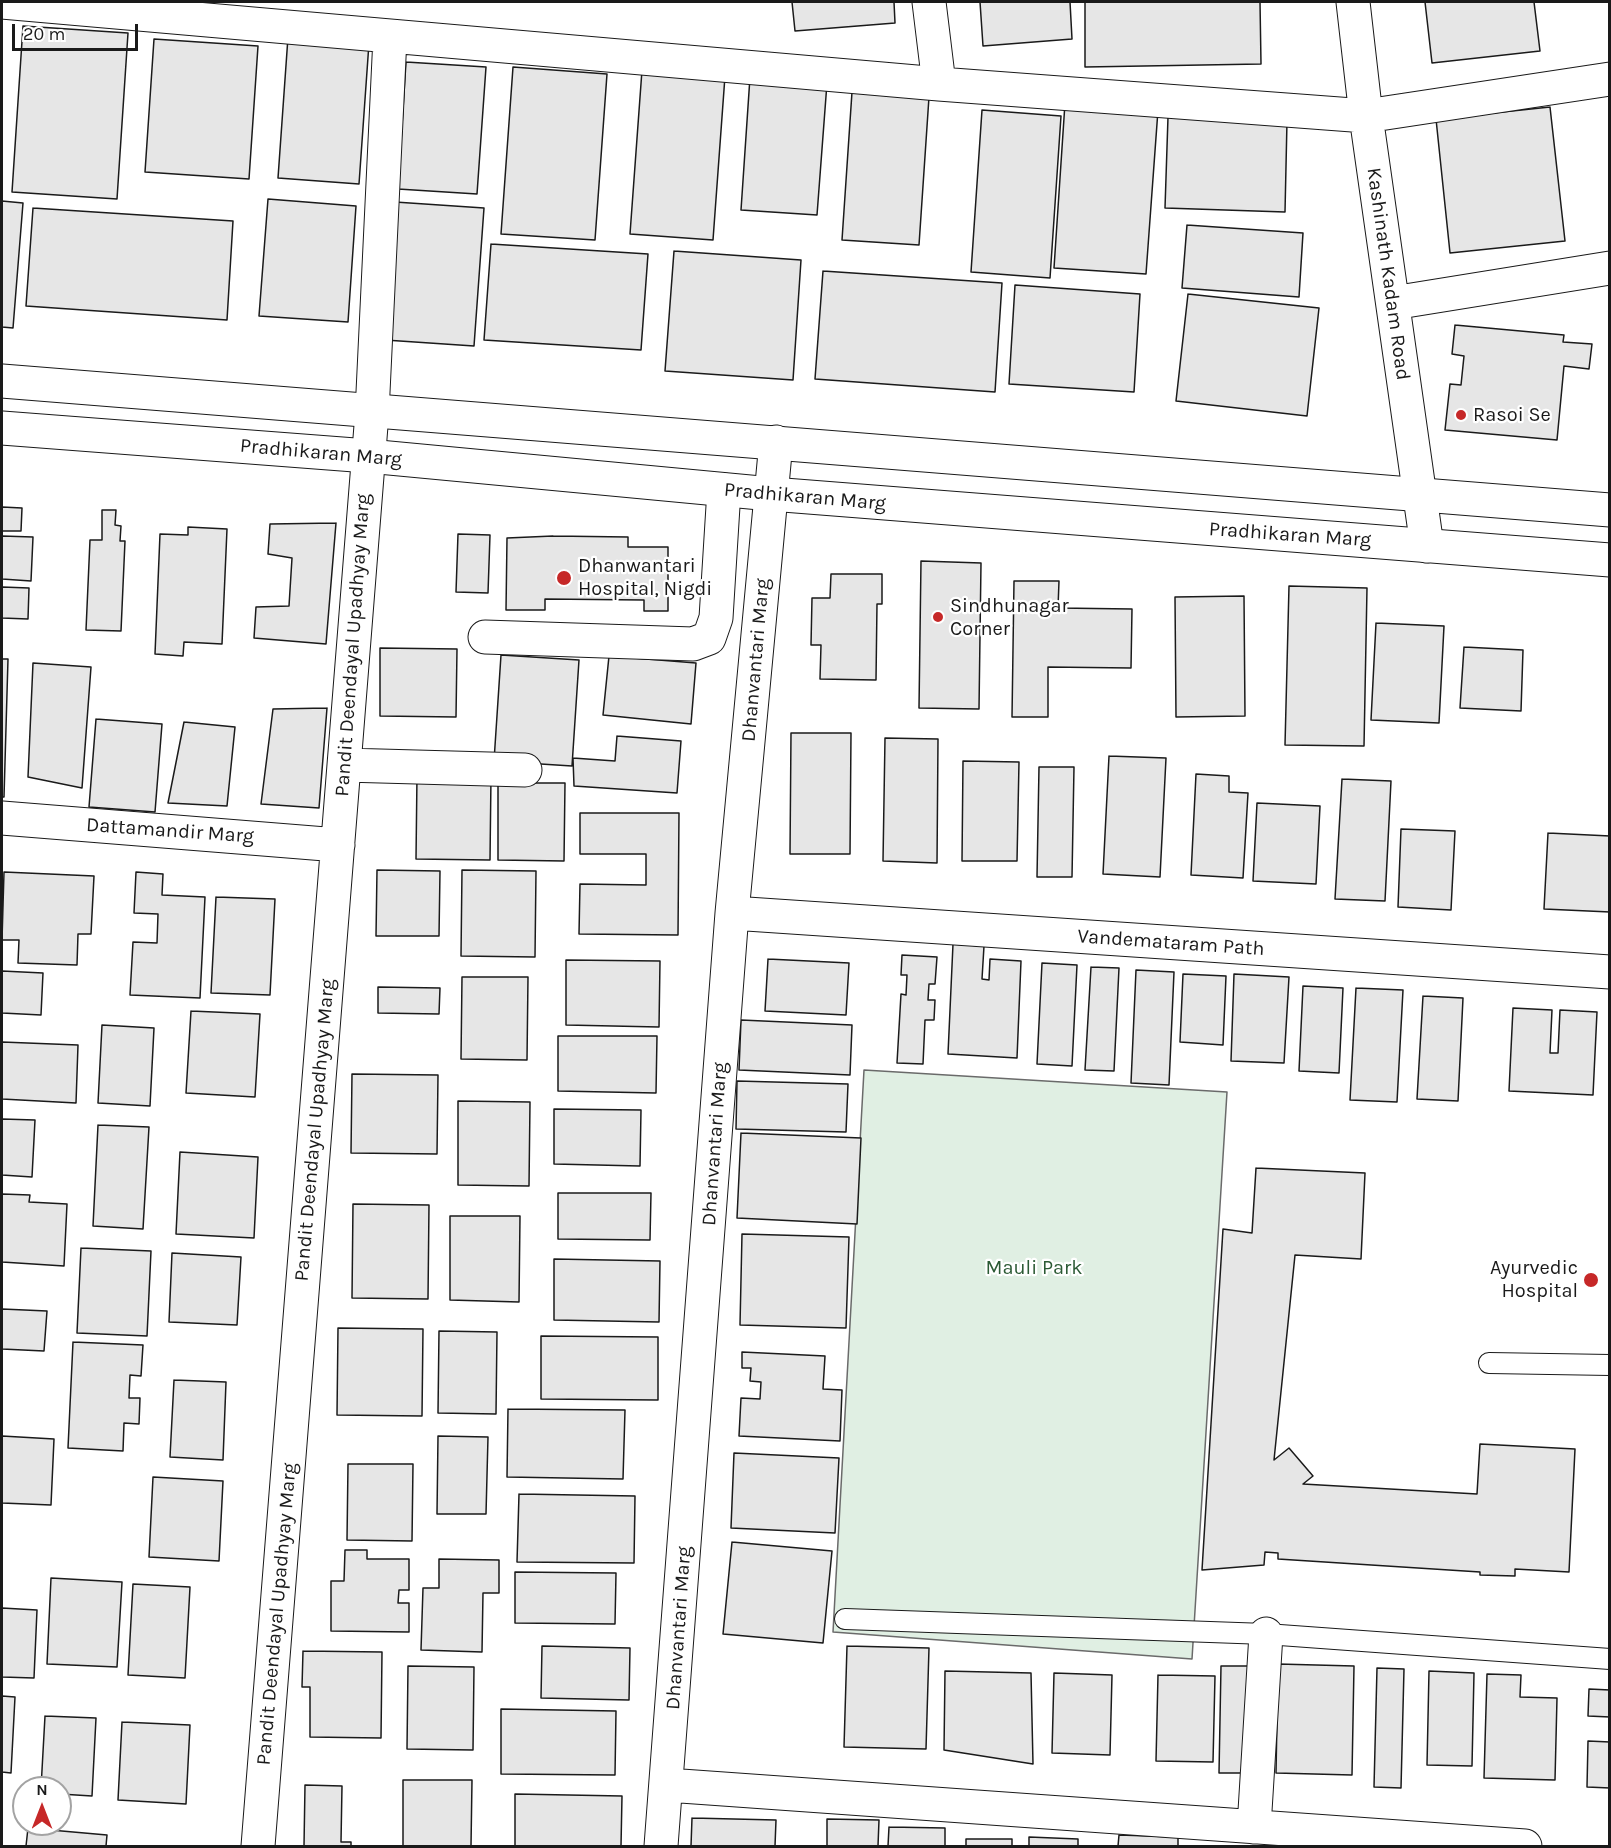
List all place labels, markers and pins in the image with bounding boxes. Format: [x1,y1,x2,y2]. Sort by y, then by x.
place label: Rasoi Se [1473,403,1551,427]
marker: Rasoi Se [1454,408,1468,422]
place label: Dhanwantari Hospital, Nigdi [578,554,712,601]
marker: Dhanwantari Hospital, Nigdi [555,569,573,587]
place label: Sindhunagar Corner [950,594,1069,641]
marker: Sindhunagar Corner [931,610,945,624]
place label: Ayurvedic Hospital [1490,1256,1578,1303]
marker: Ayurvedic Hospital [1582,1271,1600,1289]

